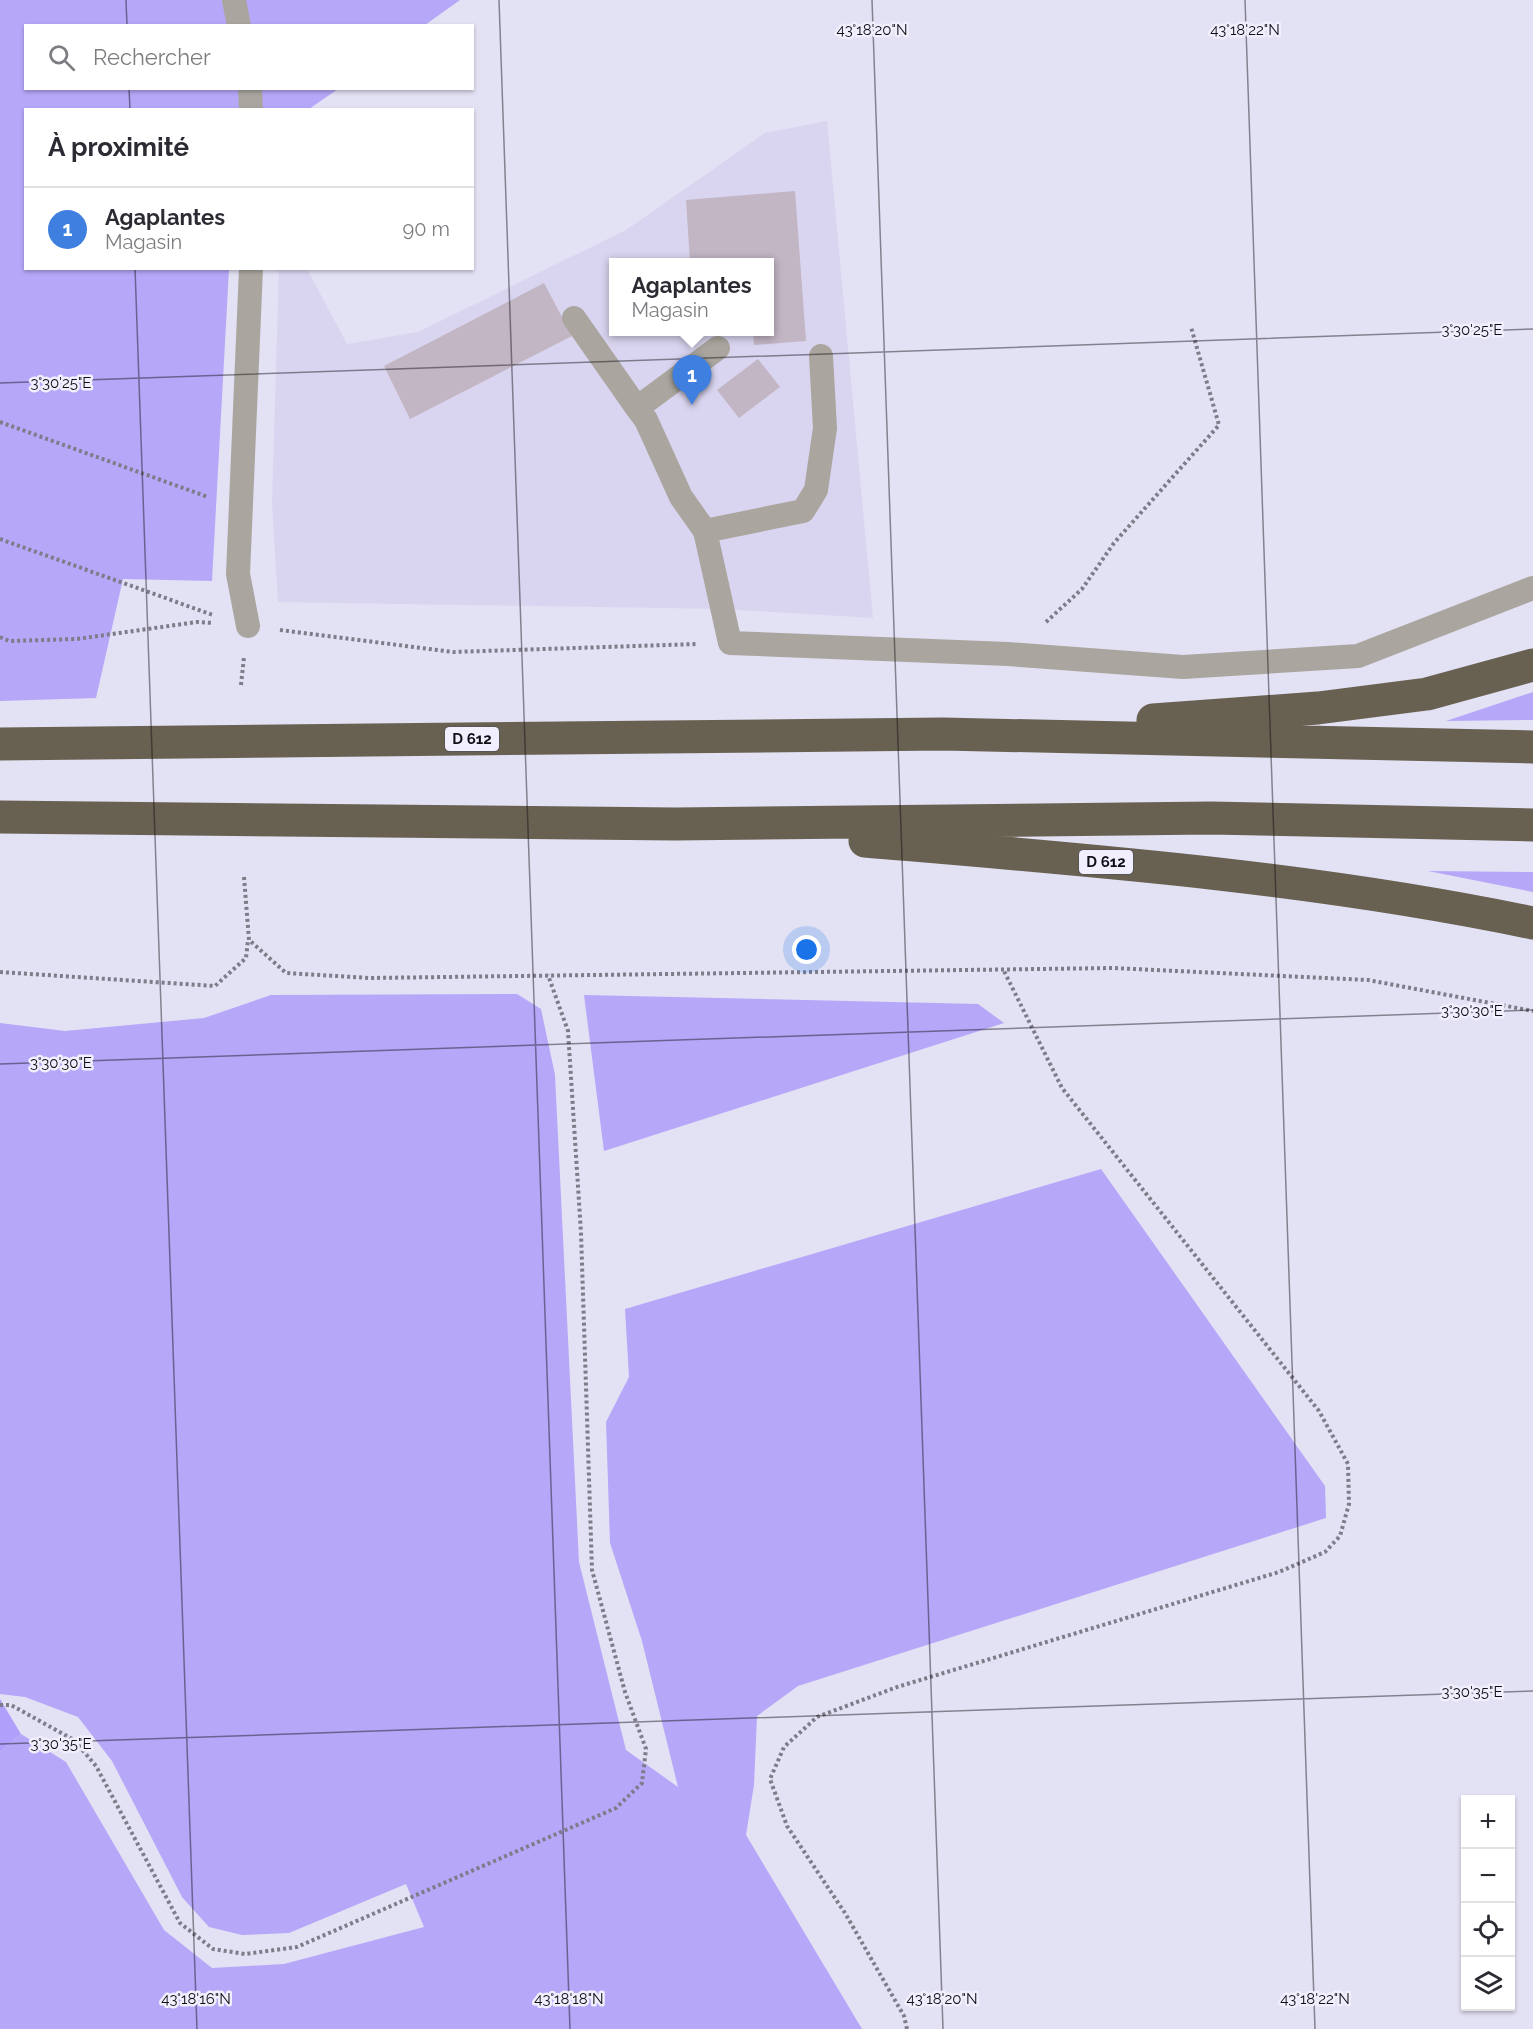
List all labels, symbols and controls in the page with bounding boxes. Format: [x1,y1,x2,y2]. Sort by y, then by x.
text: 43°18'20"N [837,21,907,39]
text: 43°18'22"N [1210,21,1280,39]
search box [24,24,474,90]
icon: search [45,41,78,74]
text: Rechercher [93,44,211,70]
text: À proximité [48,132,189,162]
text: Agaplantes [105,204,225,230]
text: 1 [63,217,72,241]
text: 90 m [403,217,450,241]
text: Magasin [105,230,182,254]
popup [609,258,774,336]
text: Agaplantes [631,272,752,298]
text: Magasin [631,298,709,322]
text: 3°30'25"E [1442,321,1502,339]
pin: 1 [672,356,712,405]
text: 3°30'25"E [31,374,91,392]
road number: D 612 [445,727,499,751]
road number: D 612 [1079,850,1133,874]
your location [792,935,821,964]
text: 3°30'30"E [1441,1002,1503,1020]
text: 3°30'30"E [30,1054,92,1072]
text: 3°30'35"E [1441,1683,1503,1701]
text: 3°30'35"E [30,1735,92,1753]
map controls [1461,1795,1515,2011]
button: + [1461,1795,1515,1849]
button: − [1461,1849,1515,1903]
button: locate [1461,1903,1515,1957]
button: layers [1461,1957,1515,2011]
text: 43°18'16"N [161,1990,231,2008]
text: 43°18'18"N [534,1990,604,2008]
text: 43°18'20"N [907,1990,977,2008]
text: 43°18'22"N [1280,1990,1350,2008]

